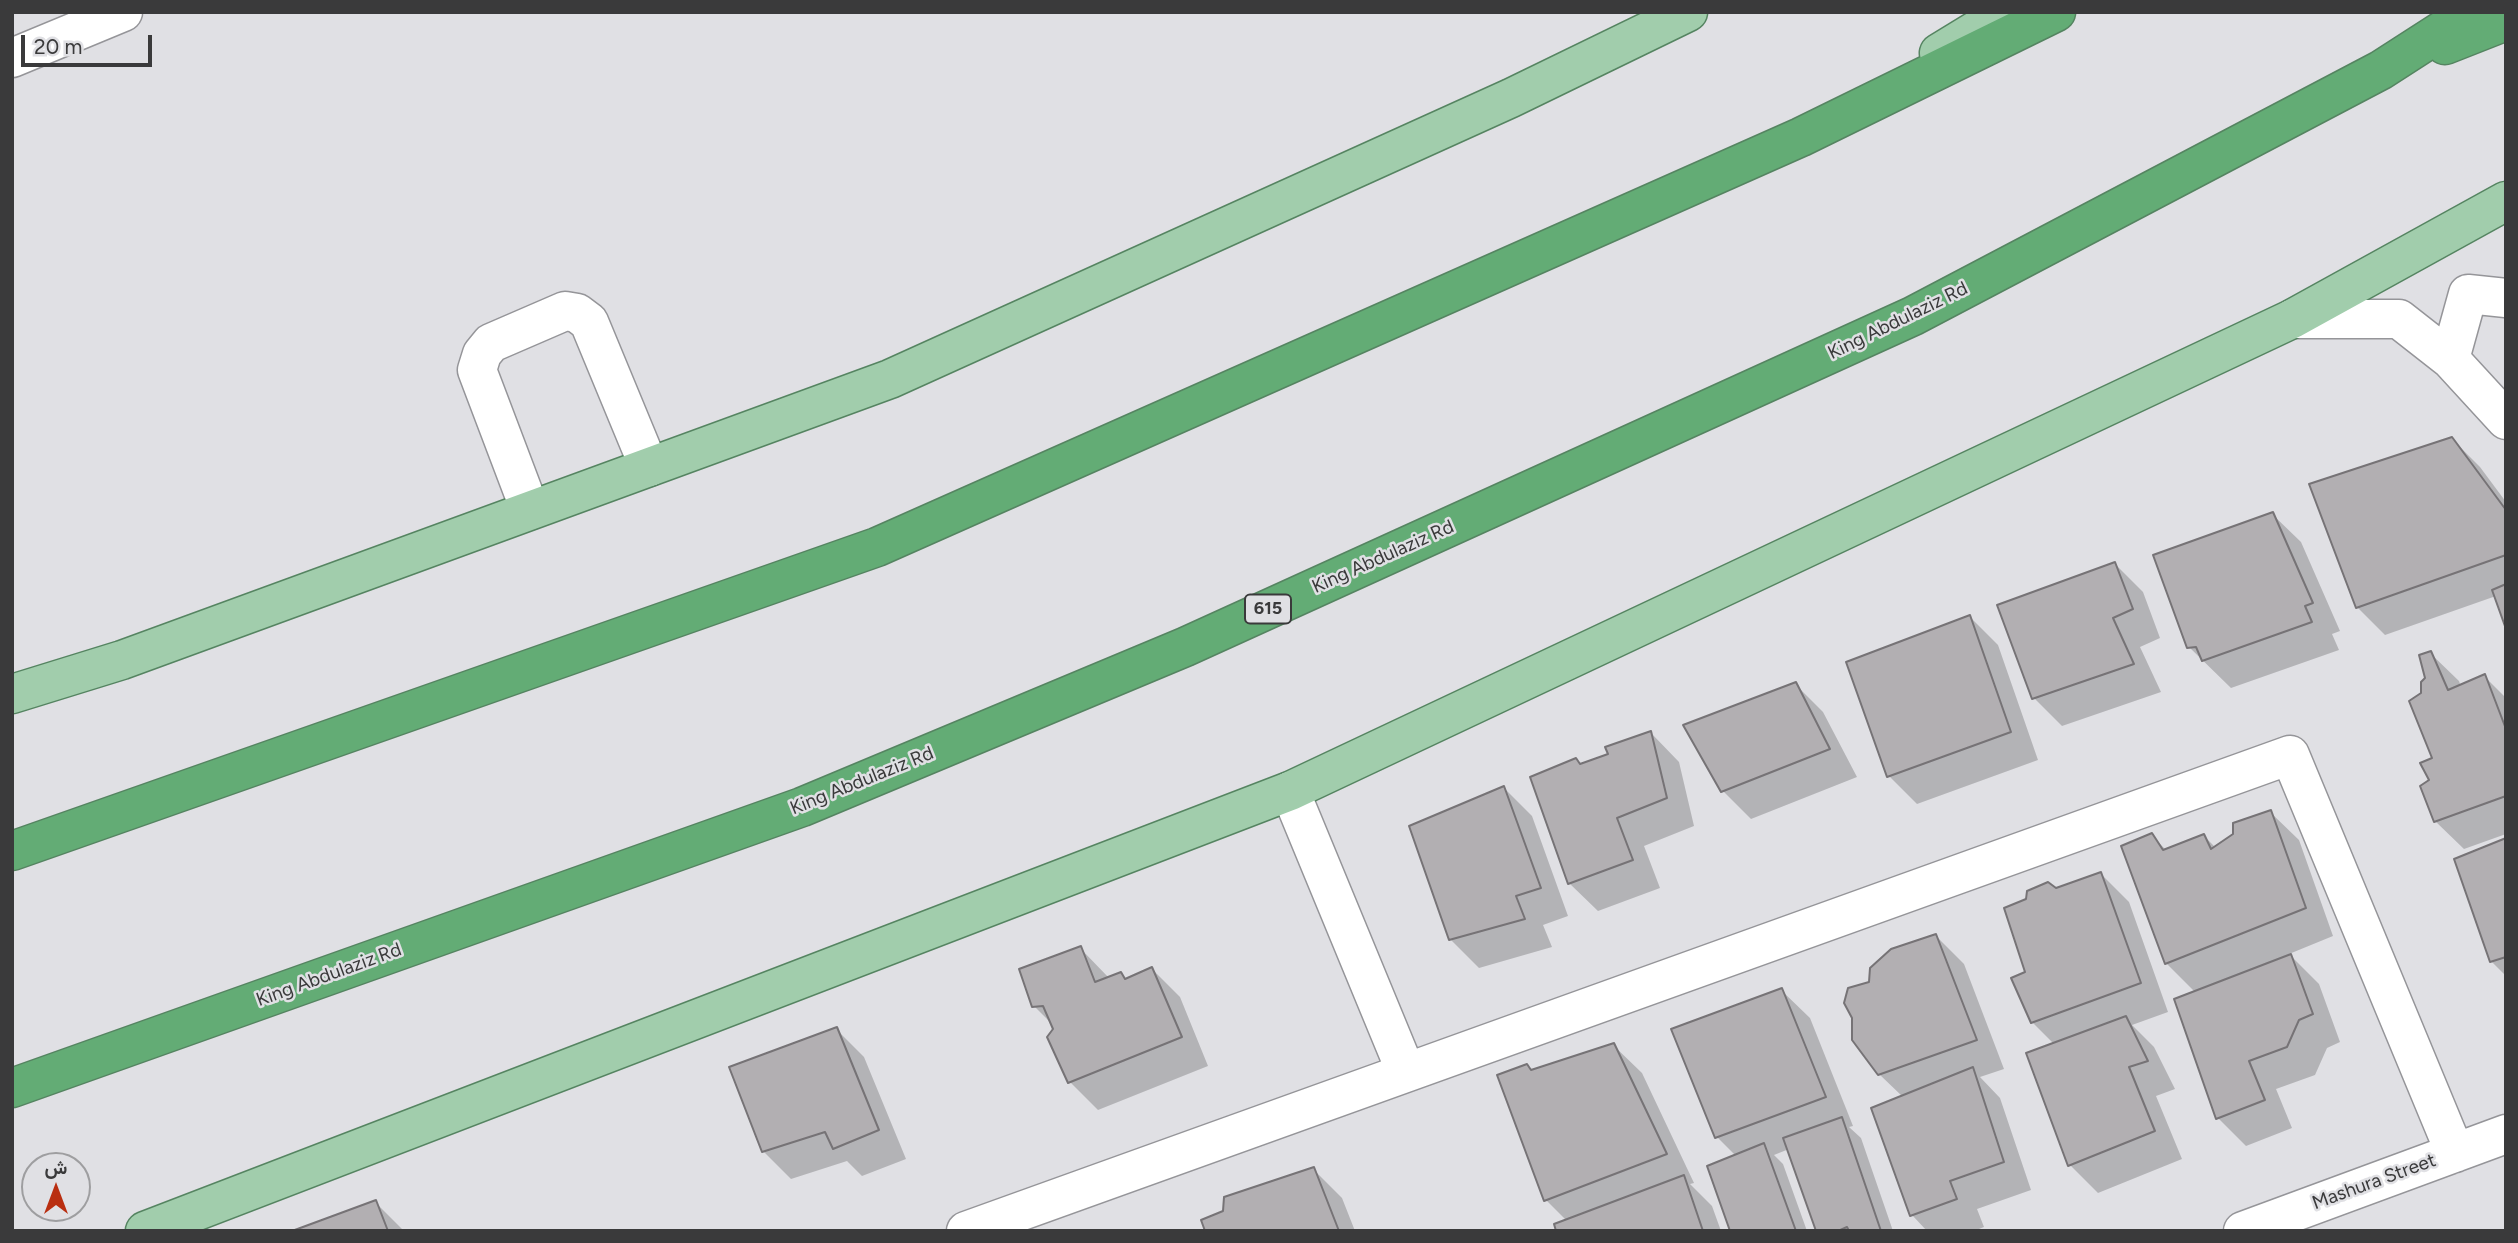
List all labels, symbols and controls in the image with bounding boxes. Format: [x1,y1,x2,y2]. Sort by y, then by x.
scale bar [24,21,156,65]
text: 20 m [34,34,82,59]
street label: King Abdulaziz Rd [1824,277,1972,365]
street label: King Abdulaziz Rd [1309,516,1457,598]
road number: 615 [1245,594,1291,624]
street label: King Abdulaziz Rd [787,742,937,820]
street label: King Abdulaziz Rd [253,938,405,1012]
street label: Mashura Street [2309,1149,2439,1215]
north arrow [21,1152,91,1222]
text: ش [45,1156,67,1179]

